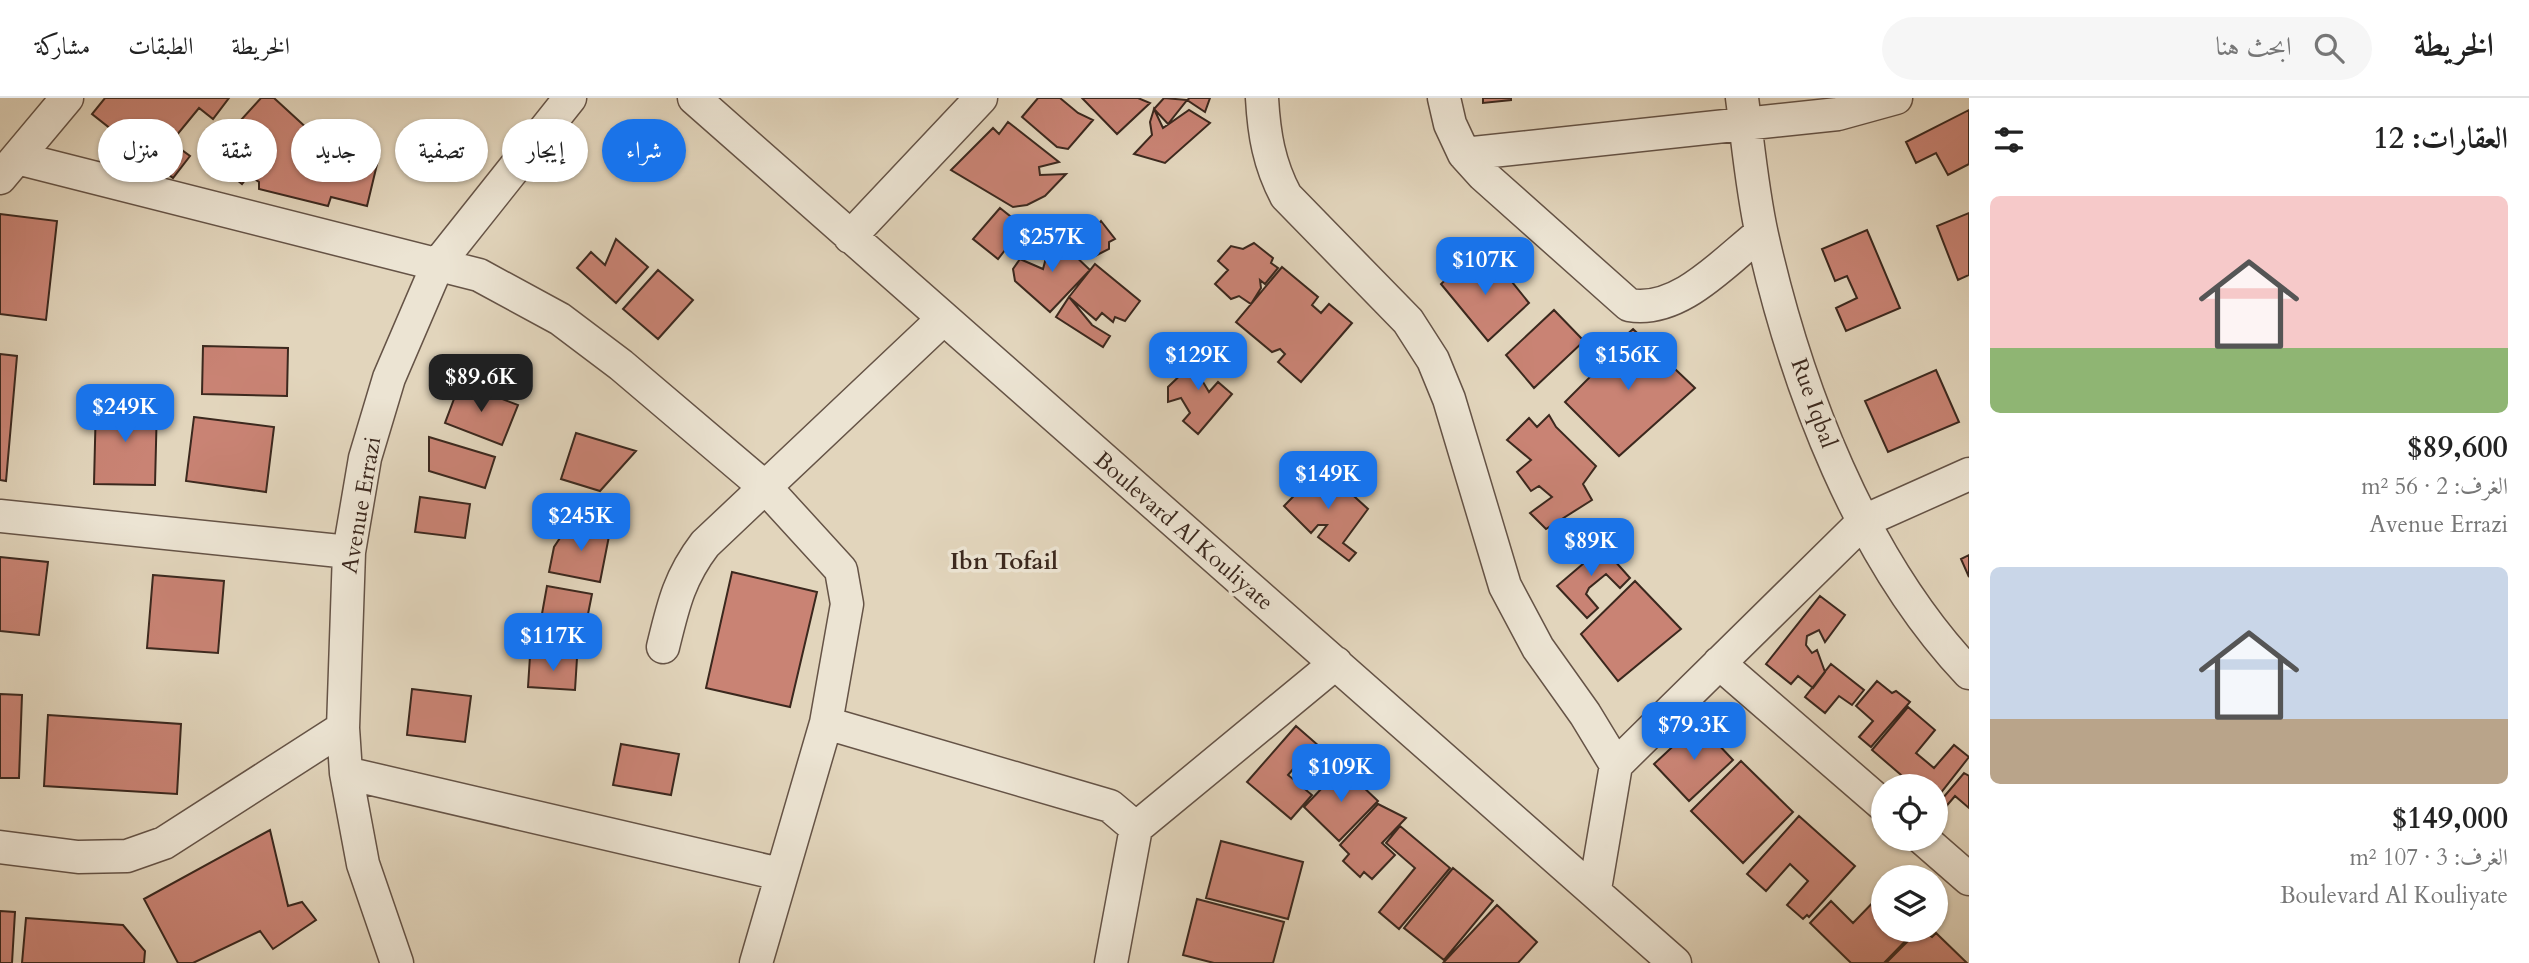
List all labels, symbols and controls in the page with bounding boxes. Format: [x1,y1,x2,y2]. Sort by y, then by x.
search box [1882,17,2372,80]
text: الخريطة [2414,23,2494,68]
text: ابحث هنا [2215,29,2292,64]
icon: search [2310,29,2348,67]
text: مشاركة [35,30,90,63]
text: الطبقات [128,30,194,63]
text: الخريطة [232,30,290,63]
text: العقارات: 12 [2373,118,2508,159]
chip: منزل [98,119,183,182]
chip: شقة [197,119,277,182]
chip: جديد [291,119,381,182]
chip: تصفية [395,119,488,182]
chip: إيجار [502,119,588,182]
chip: شراء [602,119,686,182]
icon: filters [1990,121,2028,159]
pin: $257K [1003,214,1101,274]
text: $257K [1019,221,1085,252]
pin: $107K [1436,238,1534,297]
icon: home [2186,241,2312,367]
text: $107K [1452,244,1518,275]
pin: $129K [1149,332,1247,392]
pin: $156K [1579,332,1677,392]
text: $129K [1165,339,1231,370]
text: $156K [1595,339,1661,370]
pin: $89.6K [424,354,538,414]
street label: Rue Iqbal [1783,354,1845,452]
text: $89.6K [445,361,517,392]
pin: $249K [76,384,174,444]
text: $249K [92,391,158,422]
text: $89,600 [2407,427,2508,468]
street label: Avenue Errazi [334,434,388,576]
street label: Boulevard Al Kouliyate [1088,444,1280,618]
pin: $149K [1279,452,1377,511]
text: $149K [1295,458,1361,489]
text: الغرف: 2 · 56 m² [2361,471,2508,502]
pin: $245K [532,494,630,553]
text: $245K [548,500,614,531]
text: Avenue Errazi [2370,509,2508,540]
pin: $89K [1550,518,1632,578]
text: $89K [1564,525,1618,556]
district label: Ibn Tofail [950,545,1058,578]
icon: home [2186,612,2312,738]
pin: $117K [504,614,602,673]
text: $117K [520,620,586,651]
pin: $79.3K [1637,702,1751,762]
text: $79.3K [1658,709,1730,740]
pin: $109K [1292,744,1390,804]
text: $109K [1308,751,1374,782]
map controls [1871,774,1948,942]
button: locate [1871,774,1948,851]
text: $149,000 [2392,798,2508,839]
text: الغرف: 3 · 107 m² [2349,842,2508,873]
button: layers [1871,865,1948,942]
text: Boulevard Al Kouliyate [2280,880,2508,911]

